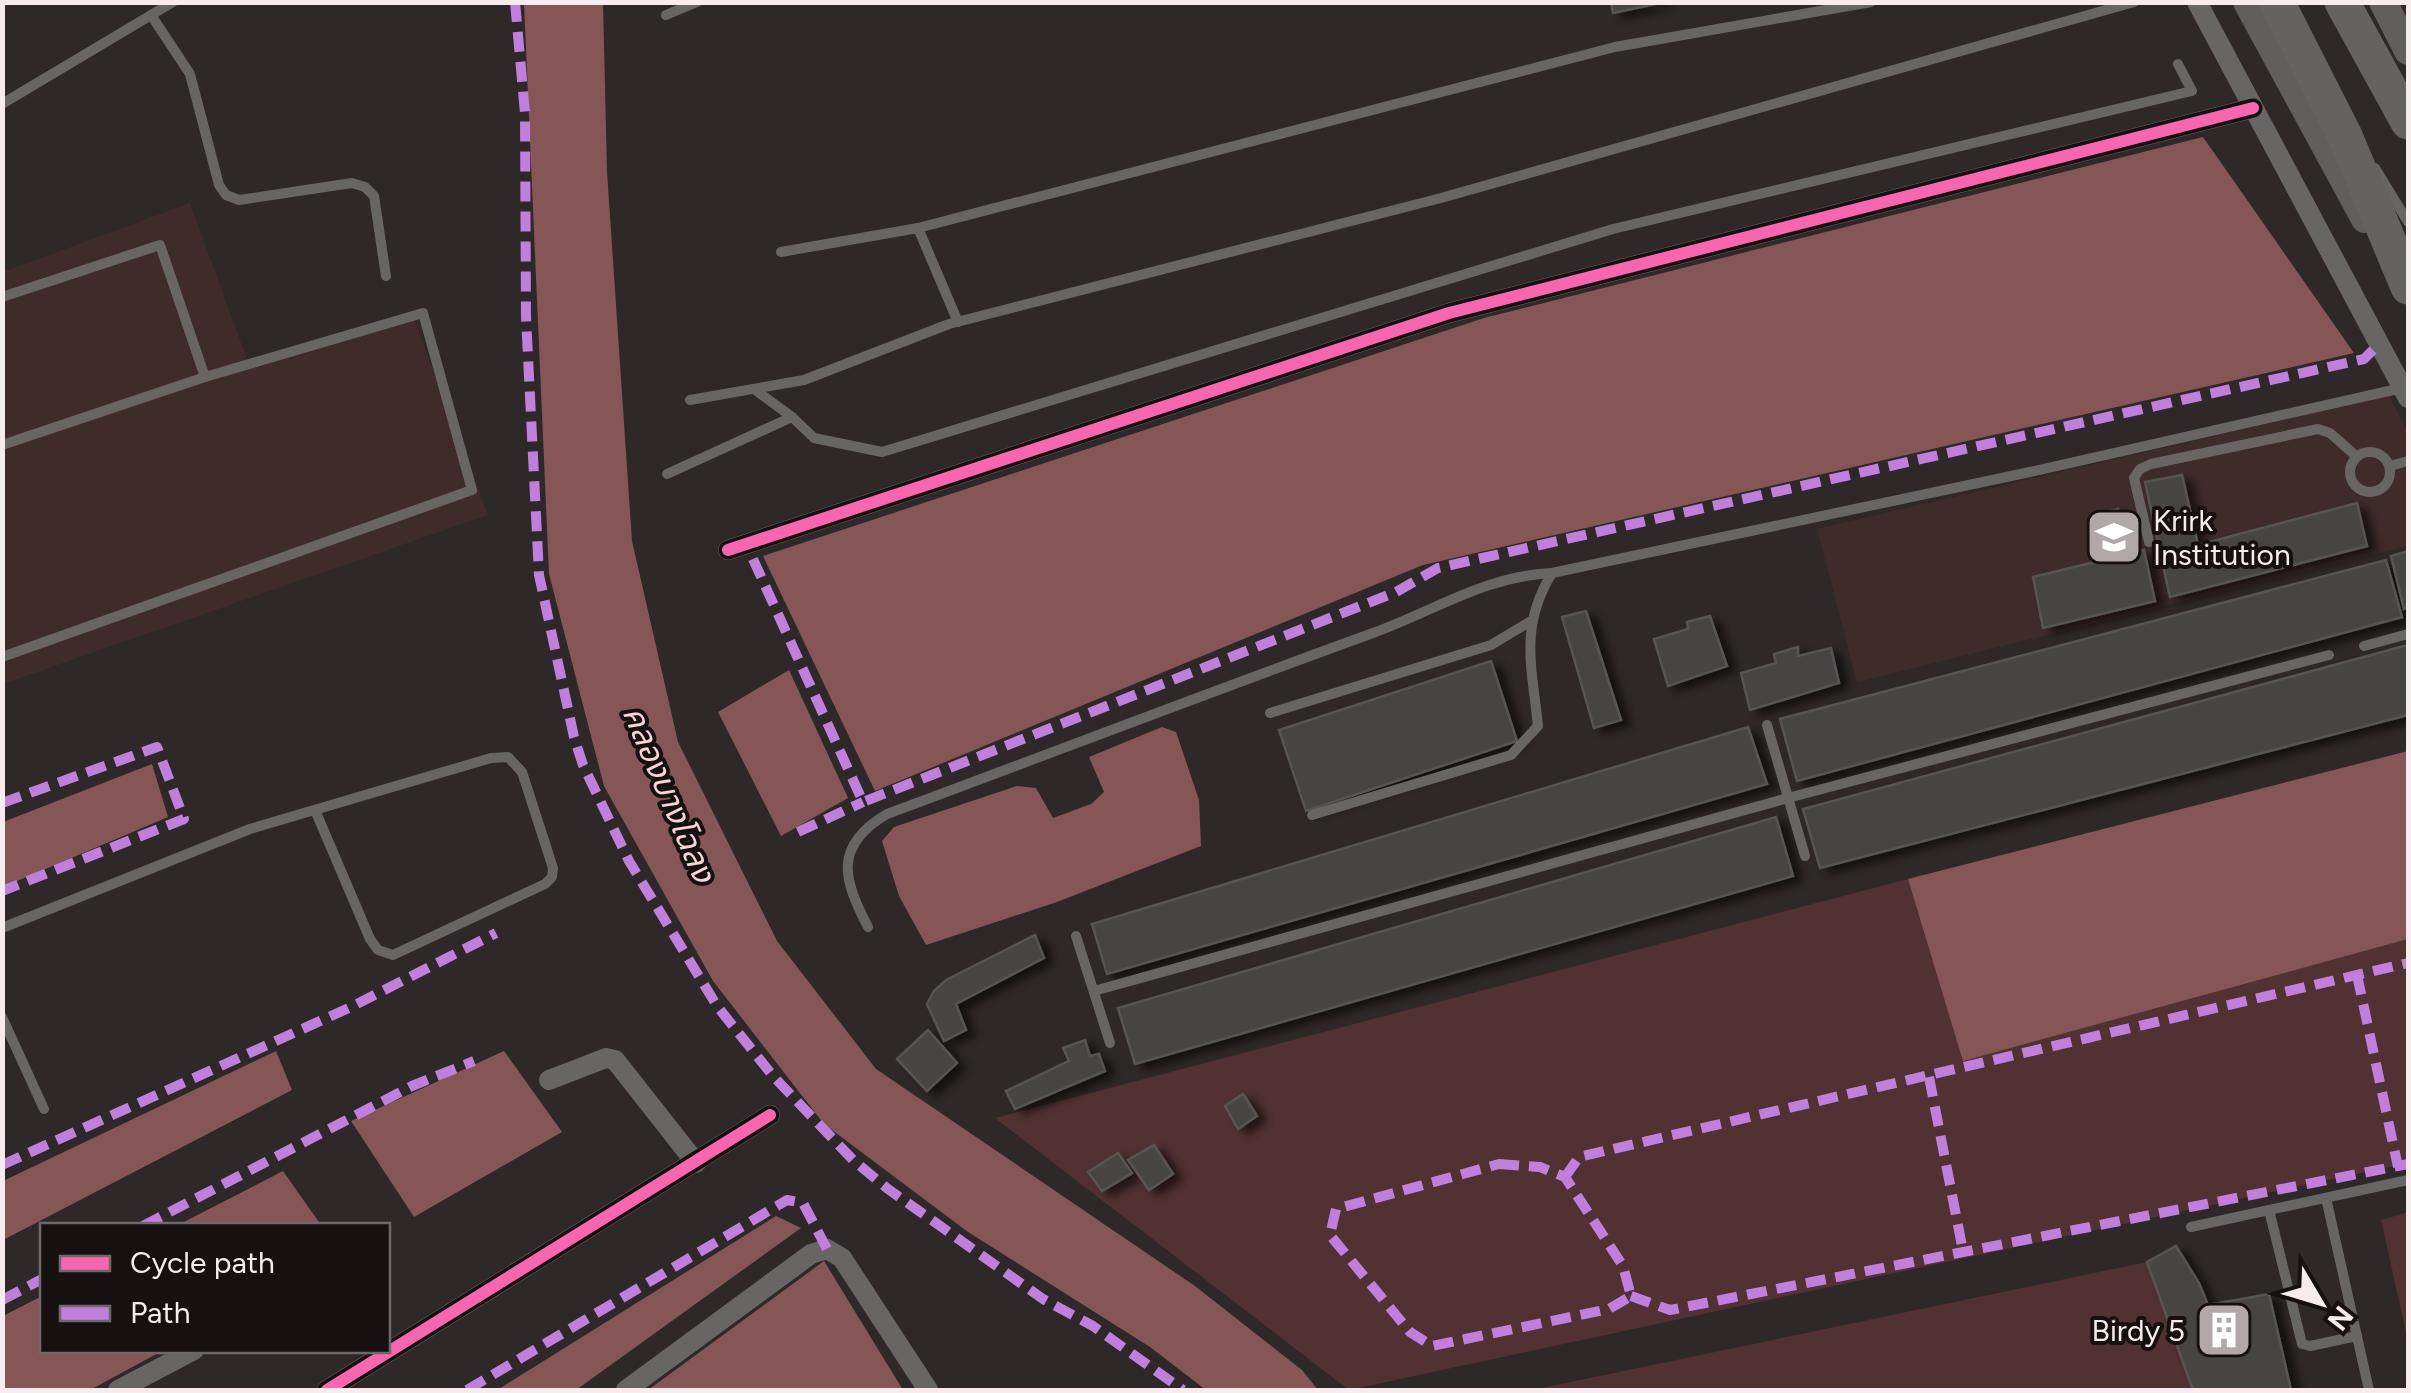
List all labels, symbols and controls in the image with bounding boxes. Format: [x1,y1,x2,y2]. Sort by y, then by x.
place label: Krirk Institution [2153,502,2291,573]
school or university icon: Krirk Institution [2084,507,2144,567]
water label: คลองบางโฉลง [615,700,724,889]
legend [40,1223,390,1353]
text: Cycle path [130,1244,275,1281]
north arrow [2271,1253,2371,1353]
text: Path [130,1294,190,1331]
text: N [2321,1299,2361,1337]
building icon: Birdy 5 [2194,1300,2254,1360]
place label: Birdy 5 [2092,1312,2185,1349]

